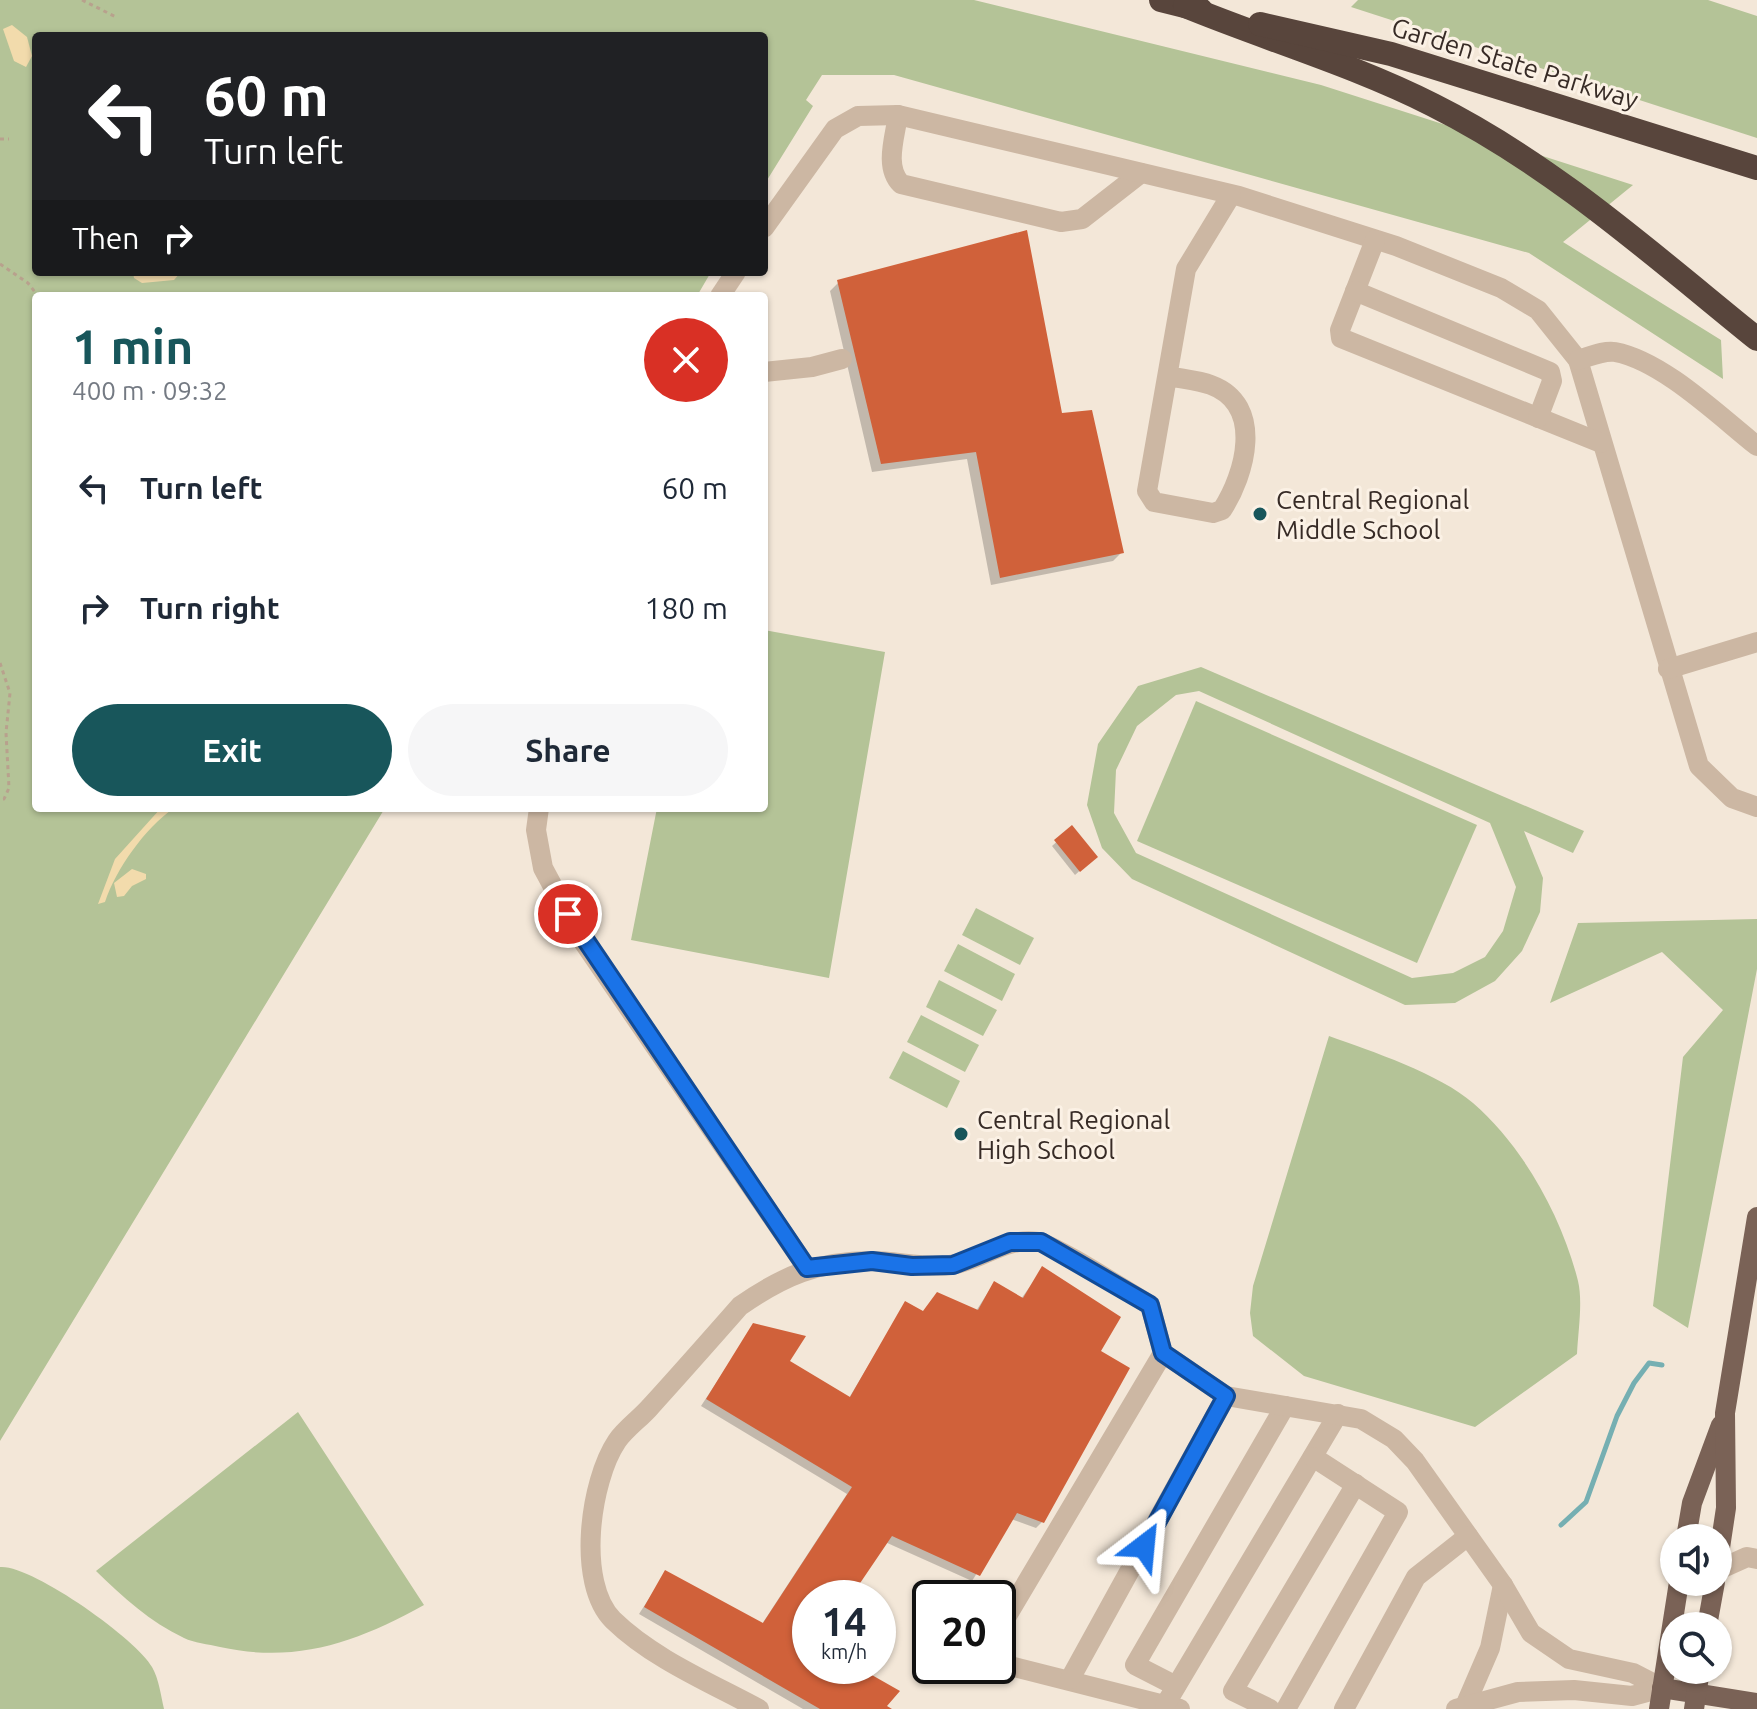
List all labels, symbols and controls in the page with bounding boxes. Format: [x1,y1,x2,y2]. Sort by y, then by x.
street label: Garden State Parkway [1388,12,1642,114]
icon: left [72,64,176,168]
text: 60 m [204,64,329,127]
text: Turn left [204,130,343,171]
icon: right [156,216,200,260]
text: Then [72,221,140,255]
button: close [644,318,728,402]
text: 1 min [72,319,193,373]
text: 400 m · 09:32 [72,376,228,405]
icon: left [72,466,116,510]
text: Turn left [140,471,262,505]
text: 60 m [661,471,728,505]
place label: Central Regional Middle School [1276,485,1469,544]
marker: Central Regional Middle School [1251,505,1269,523]
icon: right [72,586,116,630]
text: Turn right [140,591,280,625]
text: 180 m [644,591,728,625]
button: Exit [72,704,392,796]
button: Share [408,704,728,796]
pin [534,880,602,948]
icon: arrive [546,892,590,936]
place label: Central Regional High School [977,1105,1170,1164]
marker: Central Regional High School [952,1125,970,1143]
position arrow [1102,1504,1186,1588]
map controls [1660,1524,1732,1684]
button: sound [1660,1524,1732,1596]
speed limit sign: 20 [912,1580,1016,1684]
text: 14 [821,1599,867,1644]
button: search [1660,1612,1732,1684]
text: km/h [821,1640,867,1663]

